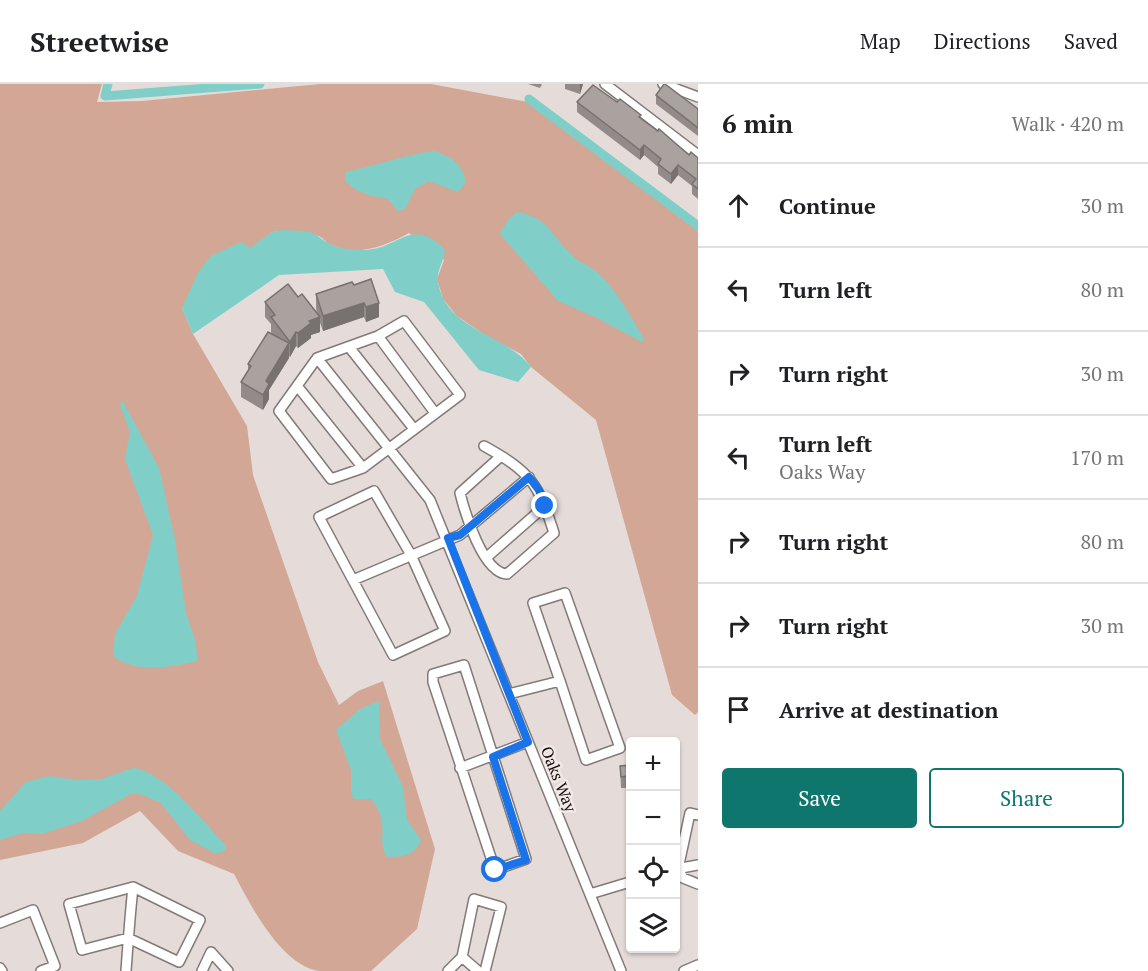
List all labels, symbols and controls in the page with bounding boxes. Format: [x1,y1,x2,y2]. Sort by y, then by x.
text: Streetwise [30,23,169,60]
text: Map [860,27,901,55]
text: Directions [934,27,1031,55]
text: Saved [1064,27,1118,55]
text: 6 min [722,106,793,140]
text: Walk · 420 m [1012,110,1124,137]
icon: ahead [722,189,755,222]
text: Continue [779,191,876,220]
text: 30 m [1081,192,1124,219]
icon: left [722,273,755,306]
text: Turn left [779,275,872,304]
text: 80 m [1081,276,1124,303]
icon: right [722,357,755,390]
text: Turn right [779,359,888,388]
text: 30 m [1081,360,1124,387]
text: Turn left [779,429,872,458]
icon: left [722,441,755,474]
text: 170 m [1070,444,1124,471]
text: Oaks Way [779,458,865,485]
route end [531,492,557,518]
icon: right [722,525,755,558]
text: Turn right [779,527,888,556]
text: 80 m [1081,528,1124,555]
icon: right [722,609,755,642]
text: Turn right [779,611,888,640]
text: 30 m [1081,612,1124,639]
icon: arrive [722,693,755,726]
text: Arrive at destination [779,695,998,724]
map controls [626,737,680,953]
button: + [626,737,680,791]
street label: Oaks Way [536,743,582,816]
button: Save [722,768,917,828]
button: Share [929,768,1124,828]
button: − [626,791,680,845]
button: locate [626,845,680,899]
route start [481,856,507,882]
button: layers [626,899,680,953]

